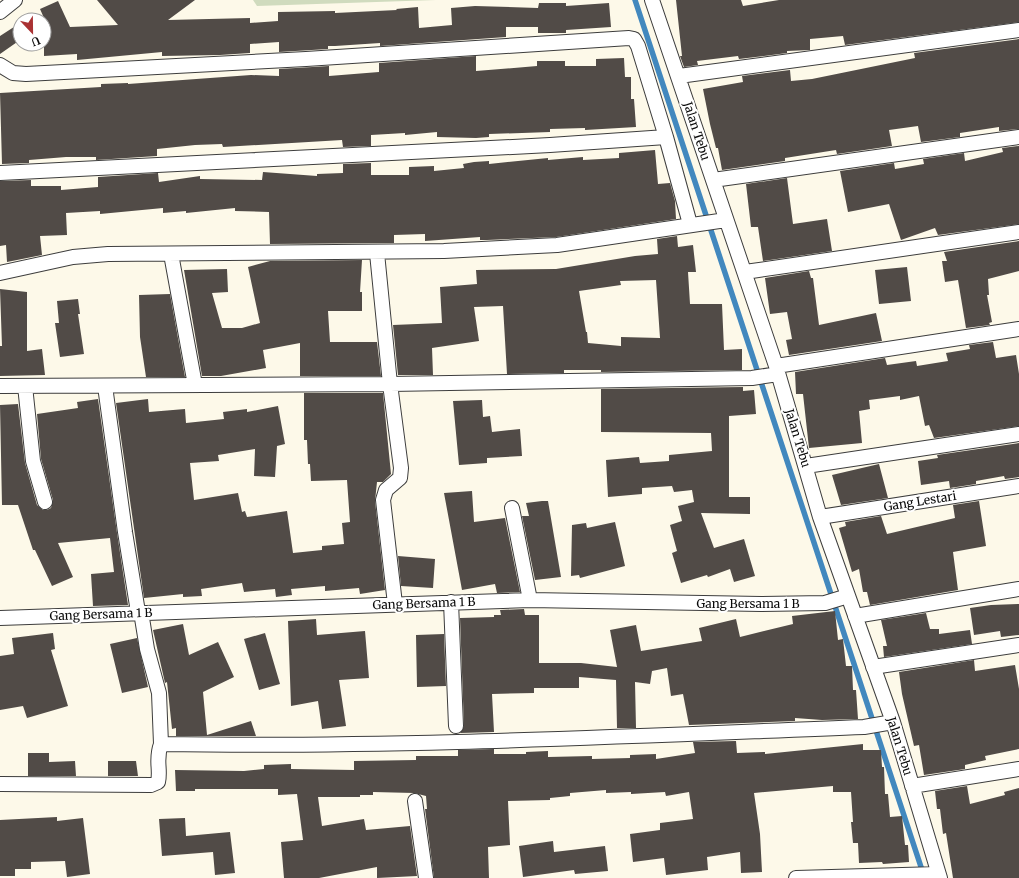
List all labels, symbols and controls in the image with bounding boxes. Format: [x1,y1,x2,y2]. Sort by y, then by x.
north arrow [12,12,52,52]
text: U [29,33,42,50]
street label: Jalan Tebu [680,99,714,163]
street label: Jalan Tebu [782,406,814,470]
street label: Gang Lestari [883,488,958,514]
street label: Gang Bersama 1 B [372,594,476,612]
street label: Gang Bersama 1 B [697,596,799,611]
street label: Gang Bersama 1 B [49,605,153,623]
street label: Jalan Tebu [884,714,916,778]

